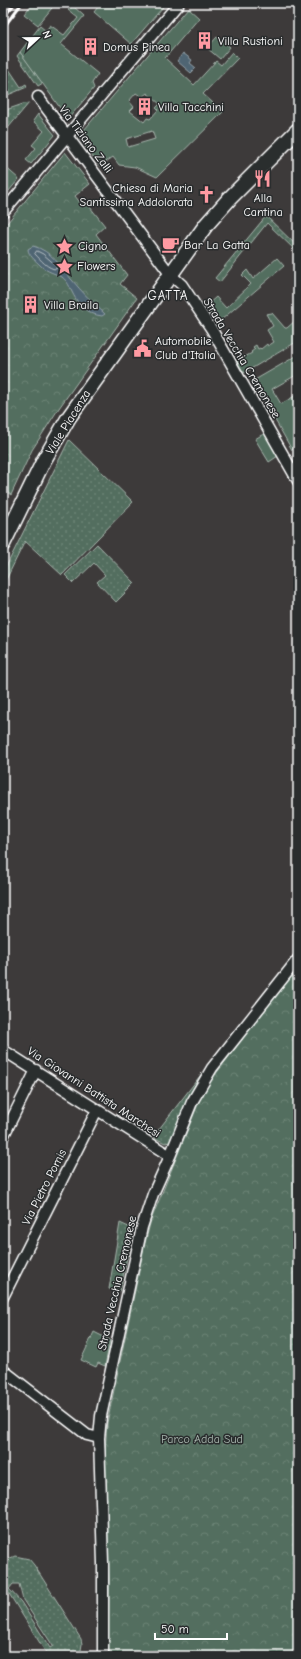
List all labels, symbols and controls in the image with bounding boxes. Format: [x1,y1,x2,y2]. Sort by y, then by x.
north arrow [18,18,58,58]
text: N [39,29,54,40]
building icon: Villa Rustioni [195,31,215,51]
place label: Villa Rustioni [218,34,283,48]
building icon: Domus Pinea [80,37,100,57]
place label: Domus Pinea [103,40,170,54]
building icon: Villa Tacchini [135,97,155,117]
place label: Villa Tacchini [158,100,224,114]
street label: Via Tiziano Zalli [56,103,116,175]
restaurant icon: Alla Cantina [253,169,273,189]
place label: Chiesa di Maria Santissima Addolorata [80,181,193,209]
church icon: Chiesa di Maria Santissima Addolorata [196,185,216,205]
place label: Alla Cantina [243,191,283,219]
cafe icon: Bar La Gatta [161,235,181,255]
place icon: Cigno [55,236,75,256]
place label: Bar La Gatta [184,238,250,252]
place label: Cigno [78,239,107,253]
place icon: Flowers [54,256,74,276]
place label: Flowers [77,259,116,273]
district label: GATTA [147,288,189,303]
building icon: Villa Braila [21,295,41,315]
street label: Strada Vecchia Cremonese [201,295,283,421]
place label: Villa Braila [44,298,98,312]
place label: Automobile Club d'Italia [155,334,216,362]
public building icon: Automobile Club d'Italia [132,338,152,358]
street label: Viale Piacenza [43,387,93,457]
street label: Via Giovanni Battista Marchesi [25,1044,163,1140]
street label: Via Pietro Pomis [19,1147,69,1227]
street label: Strada Vecchia Cremonese [95,1214,139,1352]
park label: Parco Adda Sud [161,1432,243,1446]
scale bar [155,1615,227,1641]
text: 50 m [161,1622,189,1636]

